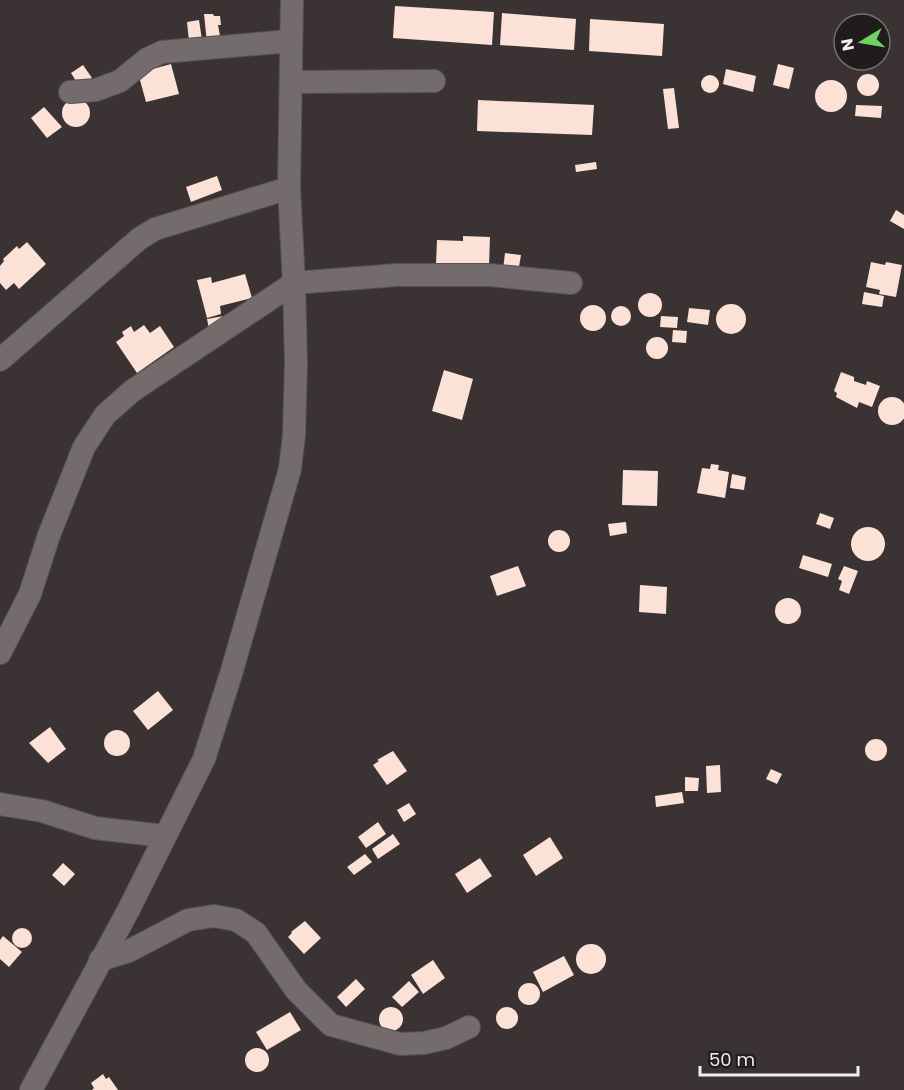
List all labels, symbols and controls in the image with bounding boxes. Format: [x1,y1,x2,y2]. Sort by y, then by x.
north arrow [832,12,892,72]
text: N [835,37,860,53]
scale bar [700,1039,858,1077]
text: 50 m [709,1047,755,1072]

